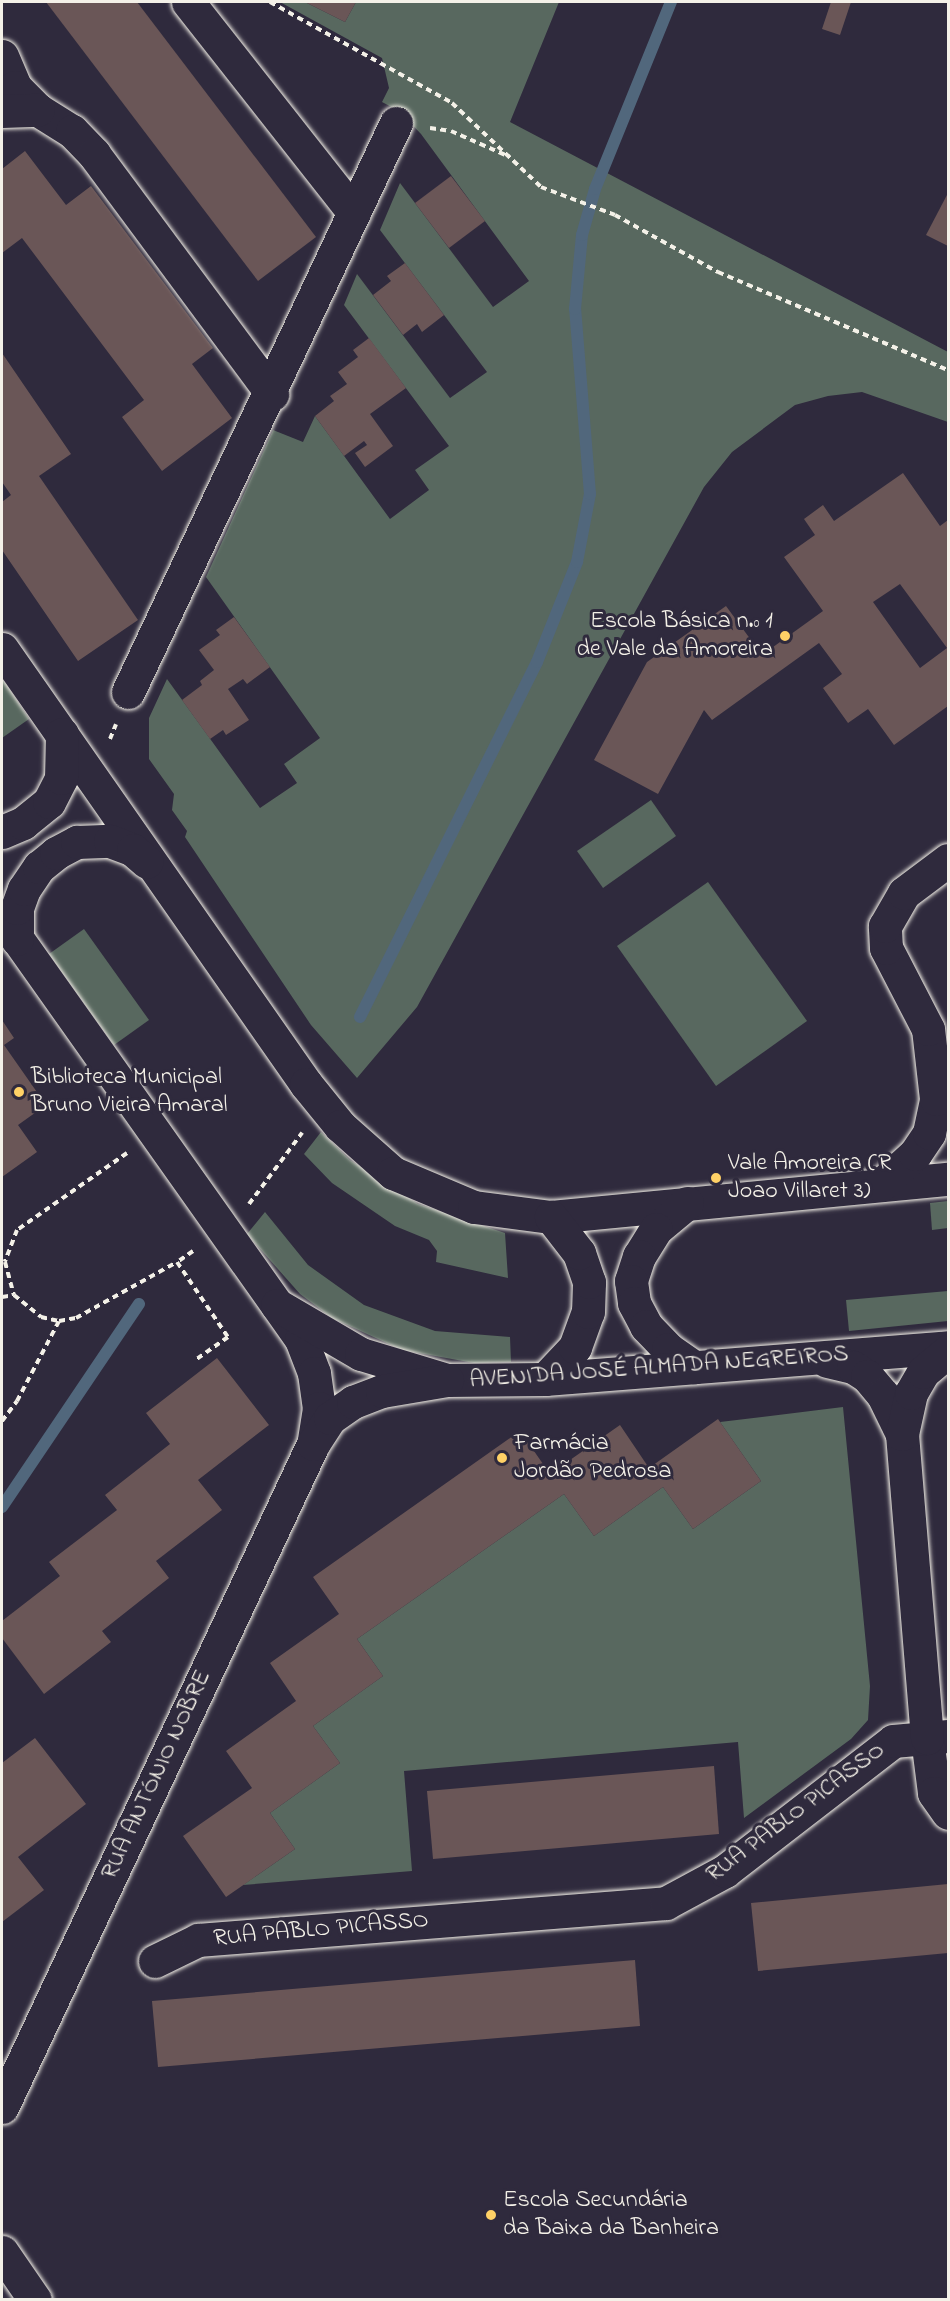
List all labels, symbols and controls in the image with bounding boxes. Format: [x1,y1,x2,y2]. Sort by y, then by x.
place label: Escola Básica n.º 1 de Vale da Amoreira [576,608,773,664]
marker: Escola Básica n.º 1 de Vale da Amoreira [778,629,792,643]
place label: Biblioteca Municipal Bruno Vieira Amaral [31,1064,228,1120]
marker: Biblioteca Municipal Bruno Vieira Amaral [12,1085,26,1099]
place label: Vale Amoreira (R Joao Villaret 3) [728,1150,891,1206]
marker: Vale Amoreira (R Joao Villaret 3) [709,1171,723,1185]
street label: AVENIDA JOSÉ ALMADA NEGREIROS [469,1340,849,1396]
place label: Farmácia Jordão Pedrosa [514,1430,672,1486]
marker: Farmácia Jordão Pedrosa [495,1451,509,1465]
street label: RUA ANTÓNIO NOBRE [96,1666,218,1884]
street label: RUA PABLO PICASSO [701,1737,891,1889]
street label: RUA PABLO PICASSO [212,1906,430,1954]
place label: Escola Secundária da Baixa da Banheira [503,2187,719,2243]
marker: Escola Secundária da Baixa da Banheira [484,2208,498,2222]

